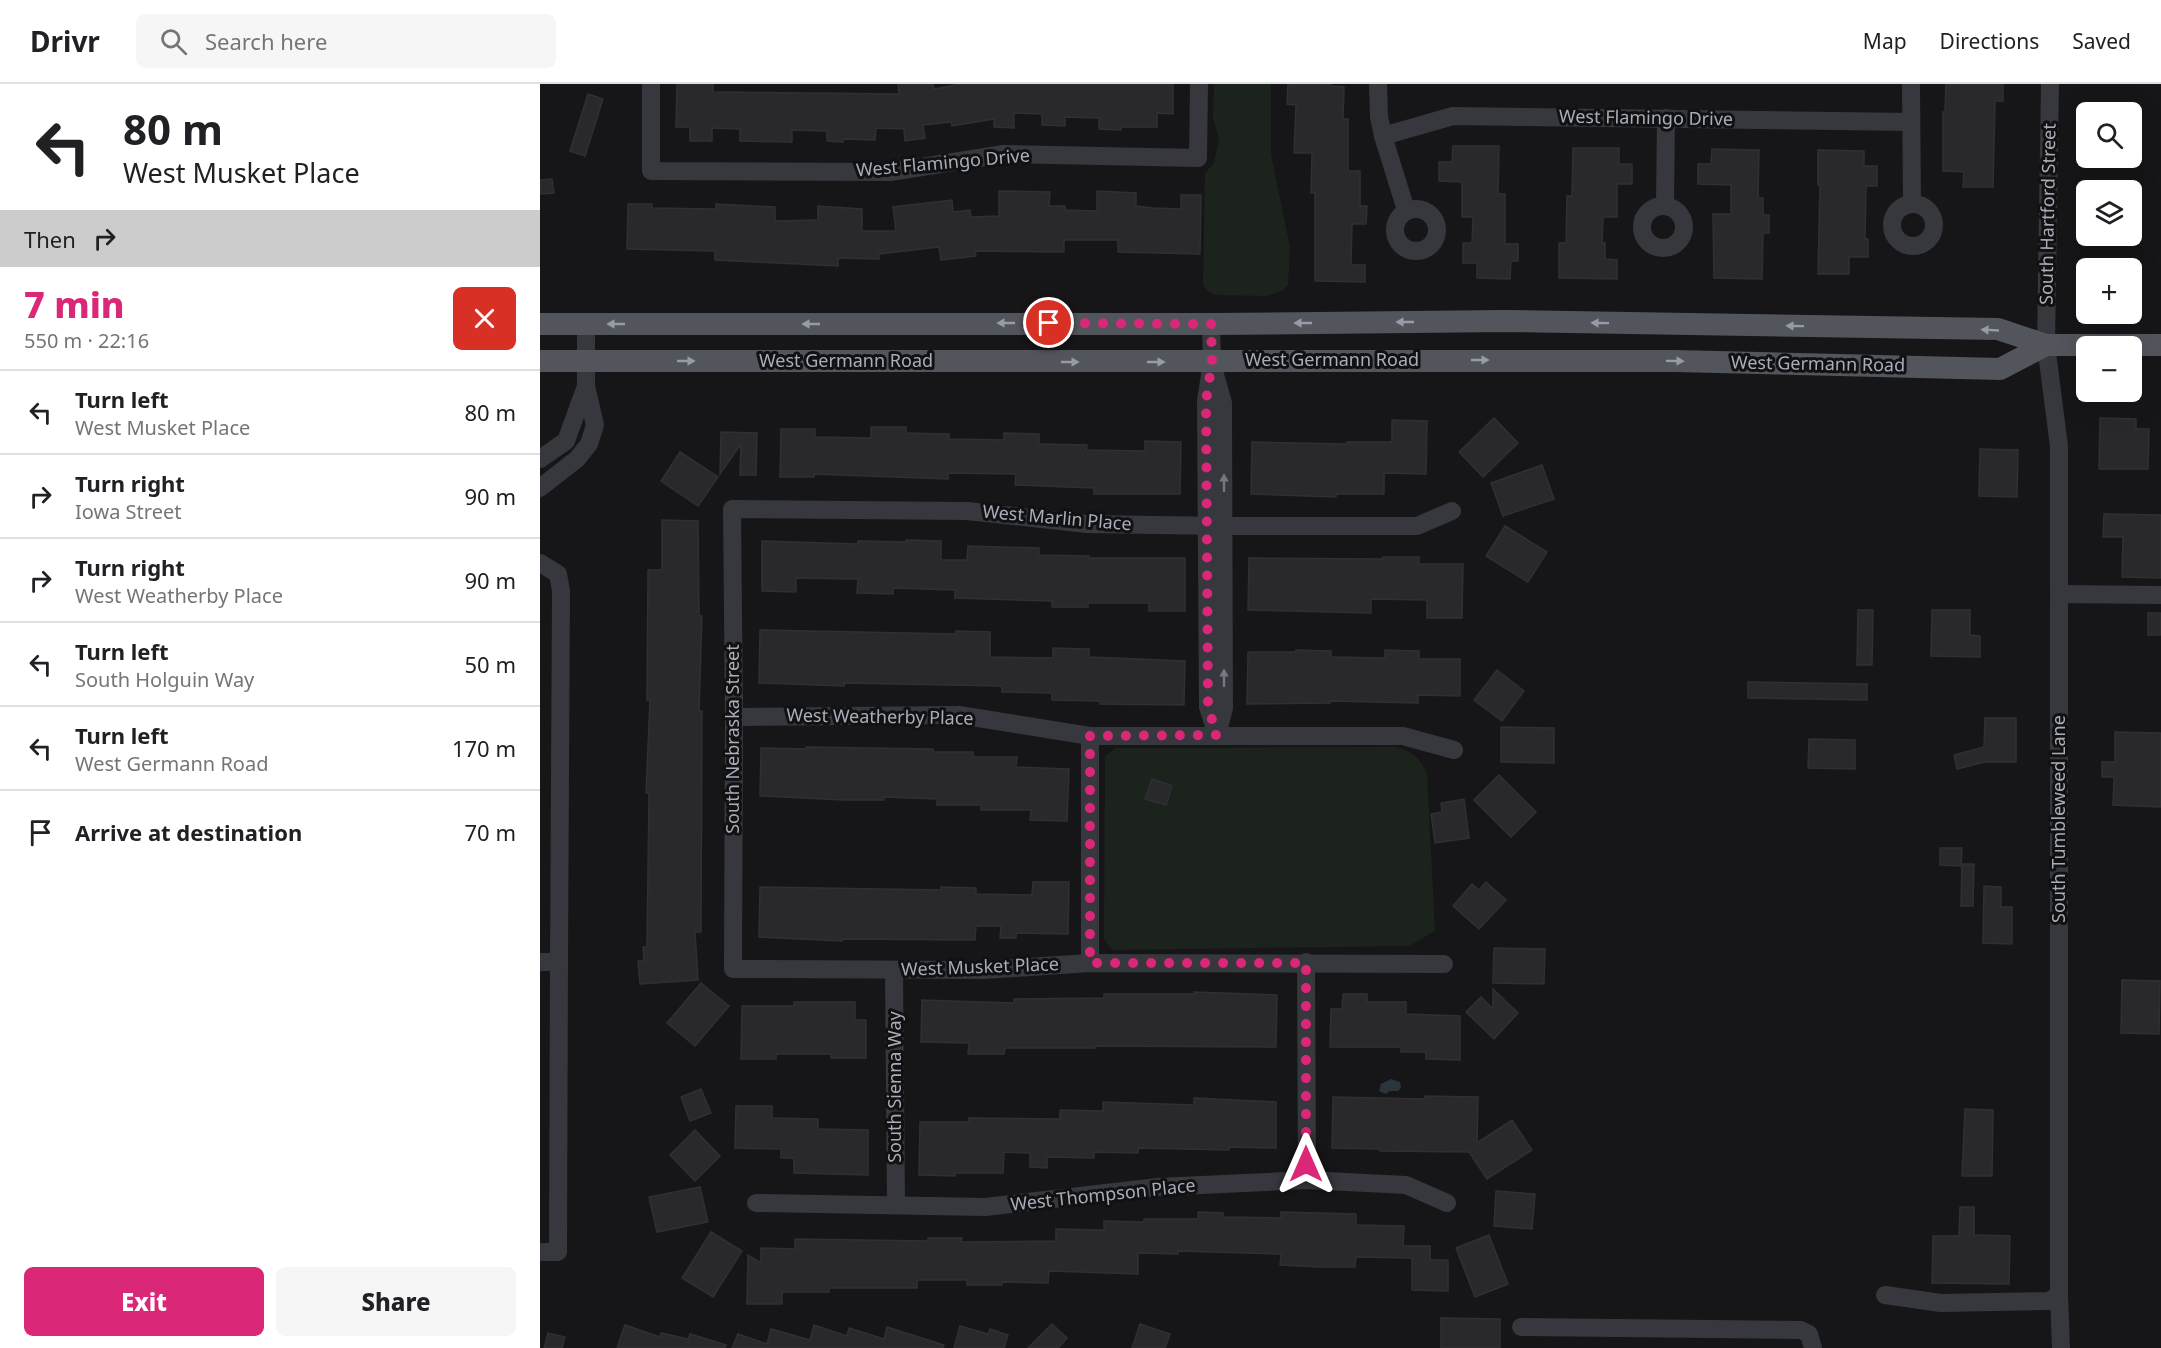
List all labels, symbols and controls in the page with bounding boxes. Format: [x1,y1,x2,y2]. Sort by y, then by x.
search box [136,14,556,68]
text: Drivr [30,22,100,60]
icon: search [157,25,190,58]
text: Search here [205,26,327,56]
text: Map [1863,27,1907,55]
text: Directions [1940,27,2039,55]
text: Saved [2072,27,2131,55]
text: 80 m [123,100,223,157]
map controls [2076,102,2142,402]
button: search [2076,102,2142,168]
street label: West Flamingo Drive [1559,103,1733,131]
icon: left [24,108,102,186]
street label: South Hartford Street [2033,122,2061,305]
street label: West Flamingo Drive [855,142,1031,182]
text: West Musket Place [123,154,360,191]
button: layers [2076,180,2142,246]
icon: right [88,222,121,255]
text: Then [24,224,76,254]
button: + [2076,258,2142,324]
text: 7 min [24,280,125,329]
button: close [453,287,516,350]
pin [1023,297,1074,348]
icon: arrive [1032,306,1065,339]
one-way arrow [1396,317,1415,327]
one-way arrow [996,318,1015,328]
one-way arrow [1294,318,1313,328]
one-way arrow [1591,318,1610,328]
one-way arrow [606,319,625,329]
one-way arrow [801,319,820,329]
one-way arrow [1786,321,1805,331]
one-way arrow [1980,325,1999,334]
text: 550 m · 22:16 [24,327,149,354]
button: − [2076,336,2142,402]
street label: West Germann Road [1245,347,1419,371]
street label: West Germann Road [759,348,933,372]
street label: West Germann Road [1731,349,1905,377]
one-way arrow [1471,355,1490,365]
one-way arrow [677,356,696,366]
one-way arrow [1666,356,1685,366]
one-way arrow [1061,357,1080,367]
one-way arrow [1147,357,1166,367]
text: Turn left [75,384,169,414]
icon: left [24,396,57,429]
text: 80 m [465,397,516,427]
text: West Musket Place [75,414,250,441]
text: Turn right [75,468,185,498]
one-way arrow [1219,473,1229,492]
icon: right [24,480,57,513]
text: 90 m [465,481,516,511]
text: Iowa Street [75,498,181,525]
street label: West Marlin Place [981,499,1133,535]
text: Turn right [75,552,185,582]
icon: right [24,564,57,597]
text: 90 m [465,565,516,595]
text: West Weatherby Place [75,582,283,609]
text: Turn left [75,636,169,666]
street label: South Nebraska Street [720,644,744,834]
icon: left [24,648,57,681]
text: 50 m [465,649,516,679]
text: South Holguin Way [75,666,254,693]
one-way arrow [1219,668,1229,687]
street label: West Weatherby Place [786,702,974,730]
street label: South Tumbleweed Lane [2046,715,2070,923]
text: Turn left [75,720,169,750]
icon: left [24,732,57,765]
text: 170 m [452,733,516,763]
text: West Germann Road [75,750,268,777]
icon: arrive [24,816,57,849]
text: Arrive at destination [75,817,302,847]
text: 70 m [465,817,516,847]
street label: West Musket Place [901,951,1059,981]
street label: South Sienna Way [882,1010,906,1163]
position arrow [1274,1132,1338,1196]
street label: West Thompson Place [1009,1172,1197,1216]
button: Exit [24,1267,264,1336]
button: Share [276,1267,516,1336]

